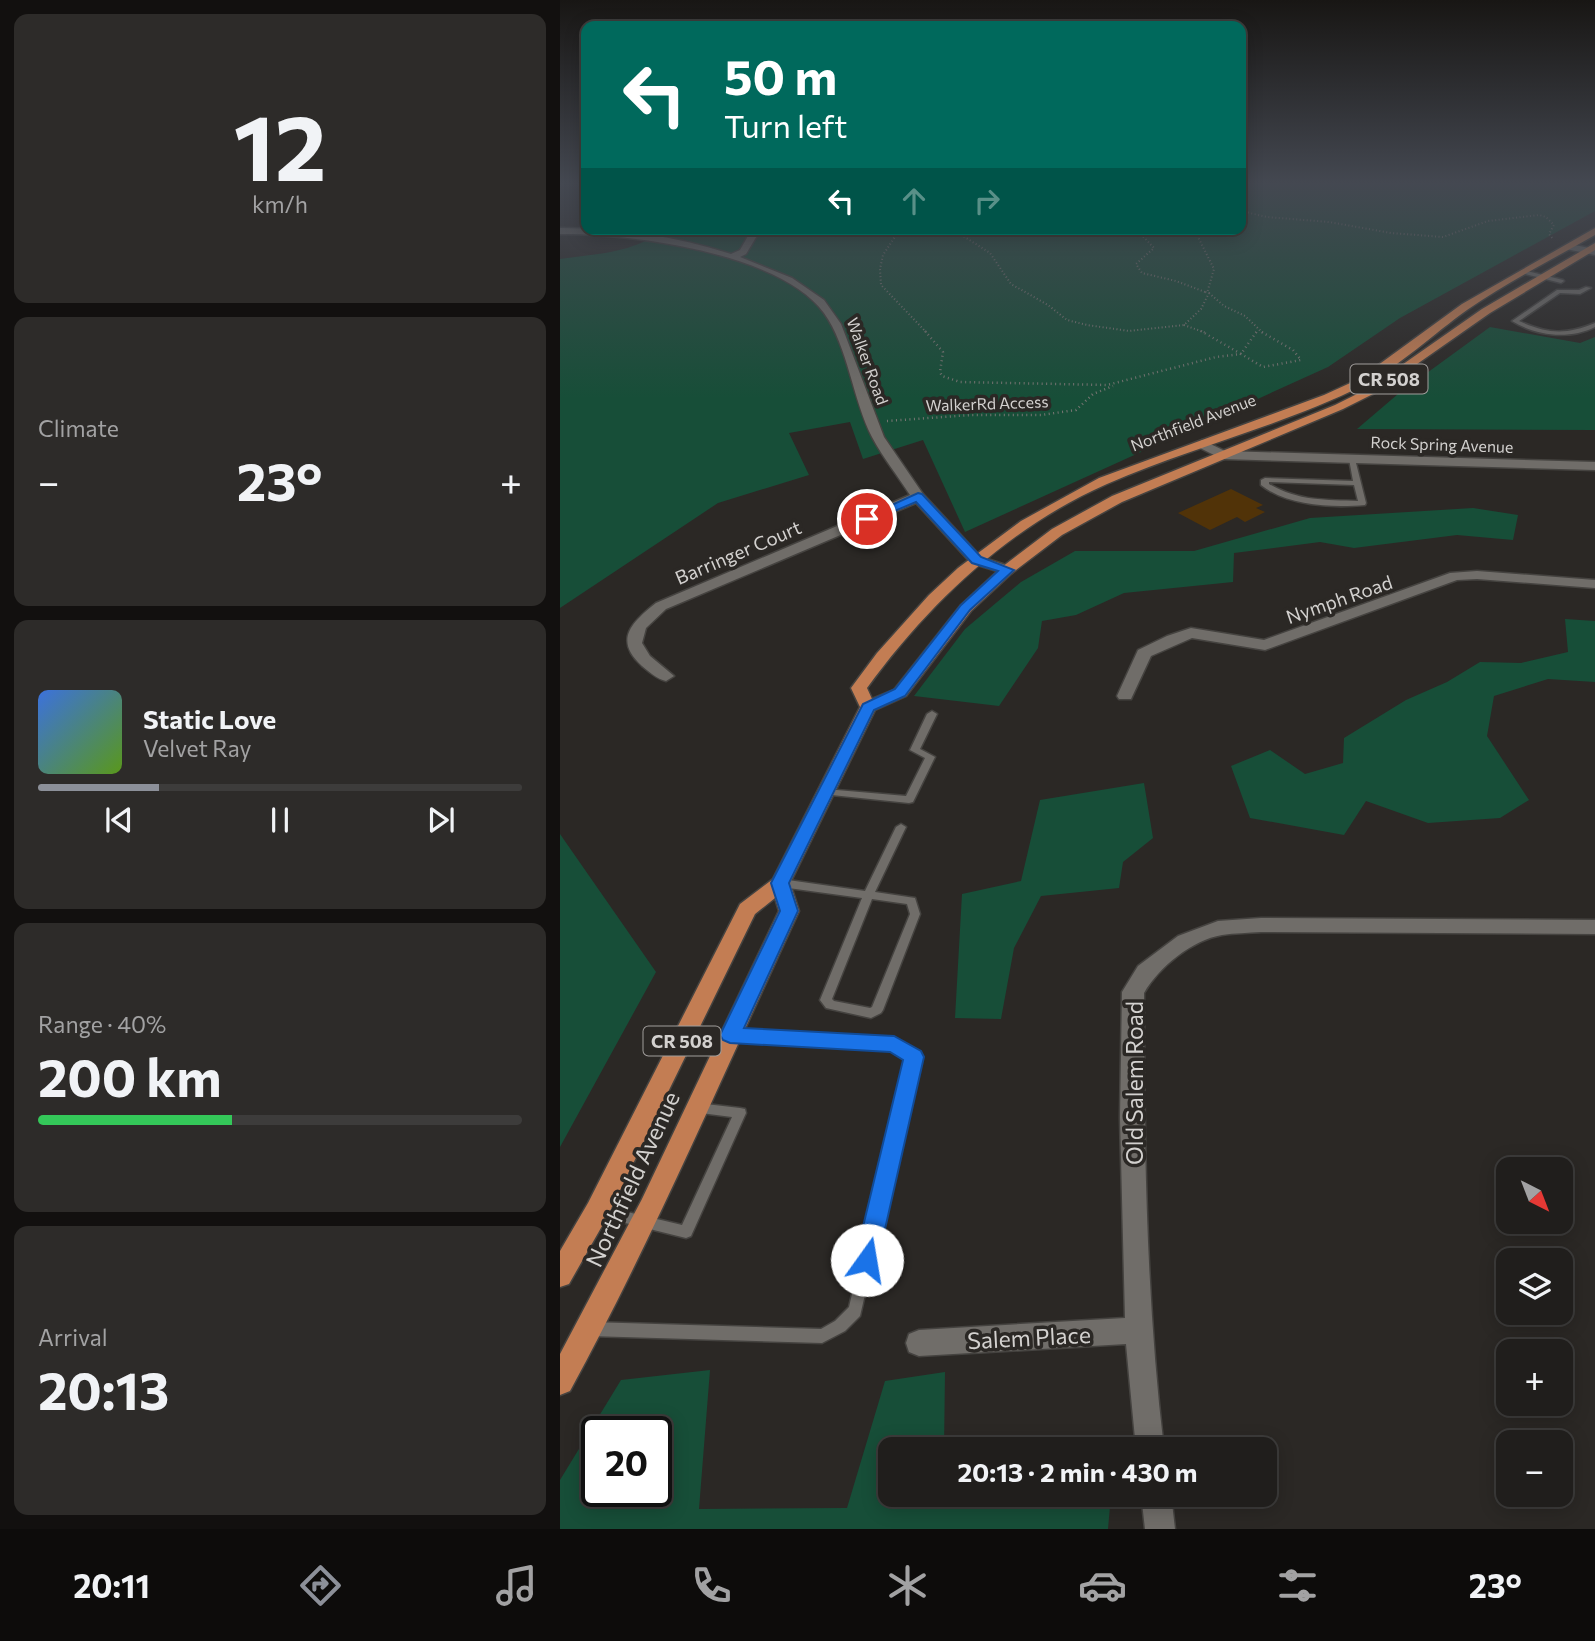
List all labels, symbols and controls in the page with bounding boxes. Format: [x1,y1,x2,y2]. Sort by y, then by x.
text: 50 m [724,45,837,105]
icon: left [609,49,700,140]
text: 12 [234,88,326,200]
text: Turn left [724,105,848,145]
icon: left [822,182,860,220]
icon: ahead [895,182,933,220]
icon: right [968,182,1006,220]
text: km/h [252,190,308,218]
street label: Walker Road [843,315,893,407]
road number: CR 508 [1350,365,1428,394]
street label: Northfield Avenue [1128,389,1258,455]
street label: WalkerRd Access [925,391,1049,415]
text: Climate [38,414,119,442]
street label: Rock Spring Avenue [1370,432,1514,456]
text: 23° [237,448,323,512]
text: − [38,457,60,504]
text: + [500,457,522,504]
pin [837,489,897,549]
icon: arrive [848,500,886,538]
street label: Barringer Court [671,515,805,589]
street label: Nymph Road [1283,570,1395,628]
text: Static Love [143,703,276,734]
text: Velvet Ray [143,734,251,762]
icon: previous [100,801,138,839]
icon: pause [261,801,299,839]
icon: next [422,801,460,839]
street label: Old Salem Road [1120,1001,1148,1165]
text: Range · 40% [38,1010,166,1038]
road number: CR 508 [643,1026,720,1056]
text: 200 km [38,1044,222,1108]
street label: Northfield Avenue [579,1087,685,1271]
north arrow [1496,1157,1573,1234]
map controls [1496,1157,1573,1507]
position arrow [830,1223,904,1297]
button: layers [1496,1248,1573,1325]
street label: Salem Place [966,1320,1092,1354]
text: Arrival [38,1323,108,1351]
button: + [1496,1339,1573,1416]
text: 20:13 [38,1357,169,1421]
speed limit sign: 20 [581,1416,672,1507]
button: − [1496,1430,1573,1507]
text: 20:13 · 2 min · 430 m [957,1456,1198,1487]
icon: directions [296,1561,345,1610]
icon: music [492,1561,541,1610]
icon: phone [687,1561,736,1610]
icon: climate [883,1561,932,1610]
icon: car [1078,1561,1127,1610]
icon: filters [1273,1561,1322,1610]
text: 20:11 [73,1565,150,1605]
text: 23° [1469,1565,1522,1605]

